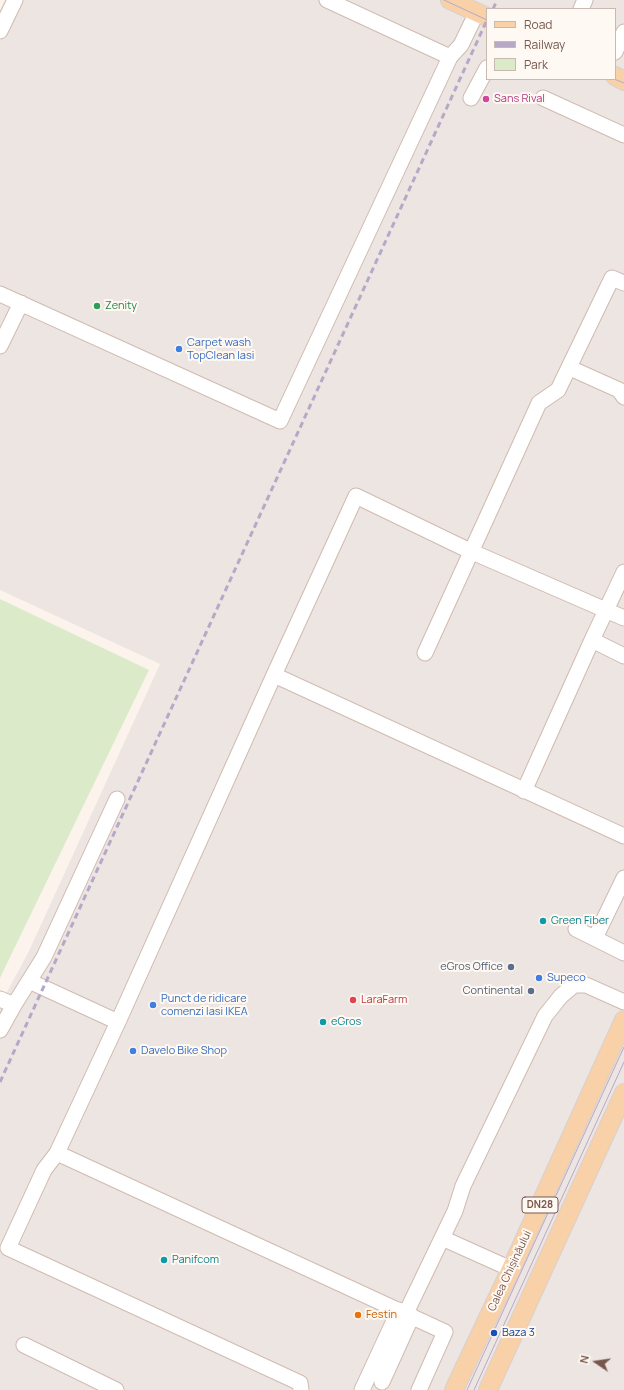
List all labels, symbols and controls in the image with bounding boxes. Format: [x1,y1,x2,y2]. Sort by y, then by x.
legend [486,8,616,80]
text: Road [524,16,552,33]
text: Railway [524,36,565,53]
text: Park [524,56,548,73]
place label: Sans Rival [494,92,545,106]
marker: Sans Rival [481,94,491,104]
place label: Zenity [105,299,137,313]
marker: Zenity [92,301,102,311]
place label: Carpet wash TopClean Iasi [187,336,254,362]
marker: Carpet wash TopClean Iasi [174,344,184,354]
place label: Green Fiber [551,914,609,928]
marker: Green Fiber [538,916,548,926]
place label: eGros Office [440,960,503,974]
marker: eGros Office [506,962,516,972]
place label: Supeco [547,971,586,985]
marker: Supeco [534,973,544,983]
place label: Continental [463,984,523,998]
marker: Continental [526,986,536,996]
place label: Punct de ridicare comenzi Iasi IKEA [161,992,248,1018]
place label: LaraFarm [361,993,407,1007]
marker: LaraFarm [348,995,358,1005]
marker: Punct de ridicare comenzi Iasi IKEA [148,1000,158,1010]
place label: eGros [331,1015,361,1029]
marker: eGros [318,1017,328,1027]
place label: Davelo Bike Shop [141,1044,227,1058]
marker: Davelo Bike Shop [128,1046,138,1056]
road number: DN28 [522,1197,558,1213]
street label: Calea Chișinăului [486,1229,534,1313]
place label: Panifcom [172,1253,219,1267]
marker: Panifcom [159,1255,169,1265]
place label: Festin [366,1308,397,1322]
marker: Festin [353,1310,363,1320]
place label: Baza 3 [502,1326,535,1340]
marker: Baza 3 [489,1328,499,1338]
north arrow [576,1342,616,1382]
text: N [576,1354,592,1365]

